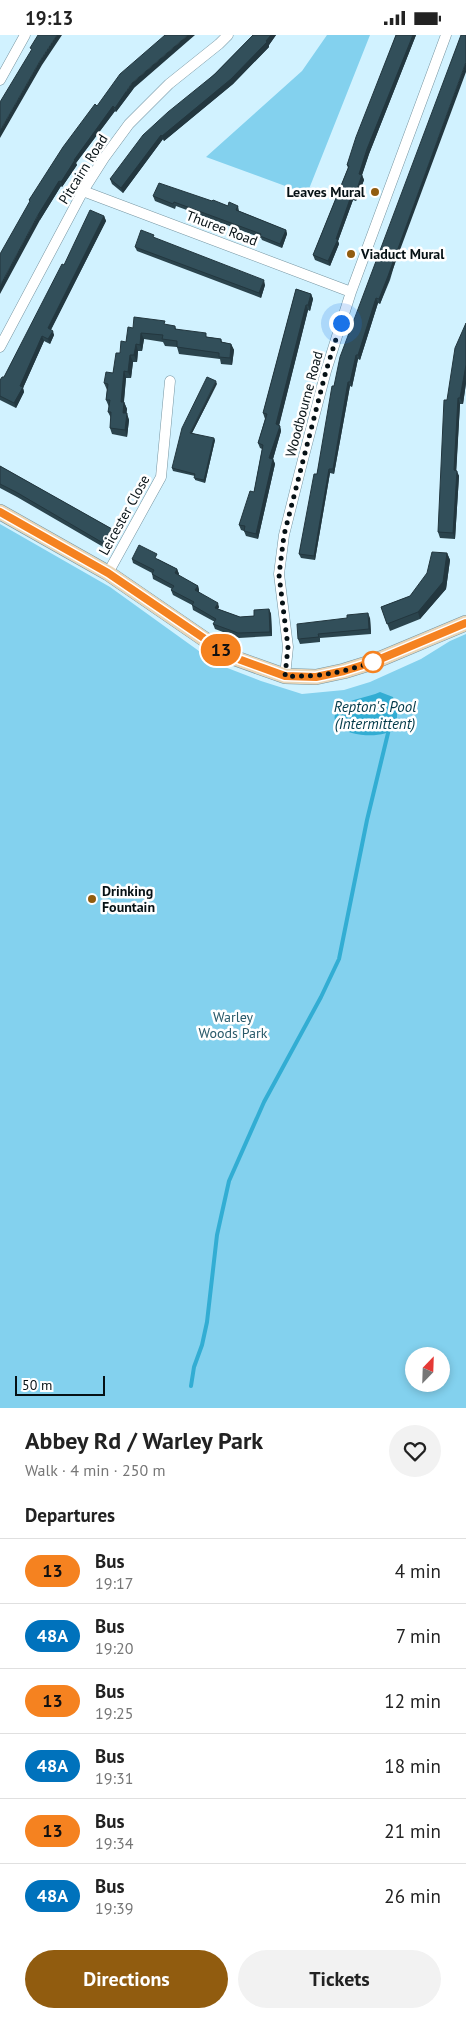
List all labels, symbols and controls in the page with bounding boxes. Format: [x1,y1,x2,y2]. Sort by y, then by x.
text: 19:13 [25,6,73,30]
street label: Pitcairn Road [54,131,112,207]
place label: Leaves Mural [286,183,366,201]
marker: Leaves Mural [369,186,381,198]
street label: Thuree Road [184,206,260,250]
place label: Viaduct Mural [360,245,445,263]
marker: Viaduct Mural [345,248,357,260]
your location [329,311,354,336]
street label: Woodbourne Road [281,349,327,459]
street label: Leicester Close [95,472,153,558]
line badge: 13 [198,634,244,666]
text: 13 [211,638,231,661]
unlabelled marker [362,651,384,673]
water label: Repton's Pool (Intermittent) [334,697,416,733]
place label: Drinking Fountain [102,882,155,916]
marker: Drinking Fountain [86,893,98,905]
park label: Warley Woods Park [199,1008,268,1042]
north arrow [405,1347,450,1393]
map controls [405,1347,450,1392]
scale bar [15,1373,105,1396]
text: 50 m [22,1376,52,1394]
text: Abbey Rd / Warley Park [25,1425,263,1456]
button: heart [389,1425,441,1477]
text: Walk · 4 min · 250 m [25,1460,165,1480]
text: Departures [25,1503,115,1527]
text: Bus [95,1549,124,1573]
text: 13 [42,1559,63,1582]
text: 4 min [395,1559,441,1583]
text: 19:17 [95,1573,133,1593]
text: Bus [95,1614,124,1638]
text: 48A [37,1624,68,1647]
text: 7 min [396,1624,441,1648]
text: 19:20 [95,1638,133,1658]
text: Bus [95,1679,124,1703]
text: 13 [42,1689,63,1712]
text: 12 min [384,1689,441,1713]
text: 19:25 [95,1703,133,1723]
text: Bus [95,1744,124,1768]
text: 48A [37,1754,68,1777]
text: 18 min [384,1754,441,1778]
text: 19:31 [95,1768,133,1788]
text: Bus [95,1809,124,1833]
text: 13 [42,1819,63,1842]
text: 21 min [384,1819,441,1843]
text: 19:34 [95,1833,133,1853]
text: Bus [95,1874,124,1898]
text: 48A [37,1884,68,1907]
text: 26 min [384,1884,441,1908]
text: 19:39 [95,1898,133,1918]
button: Directions [25,1950,228,2008]
button: Tickets [238,1950,441,2008]

